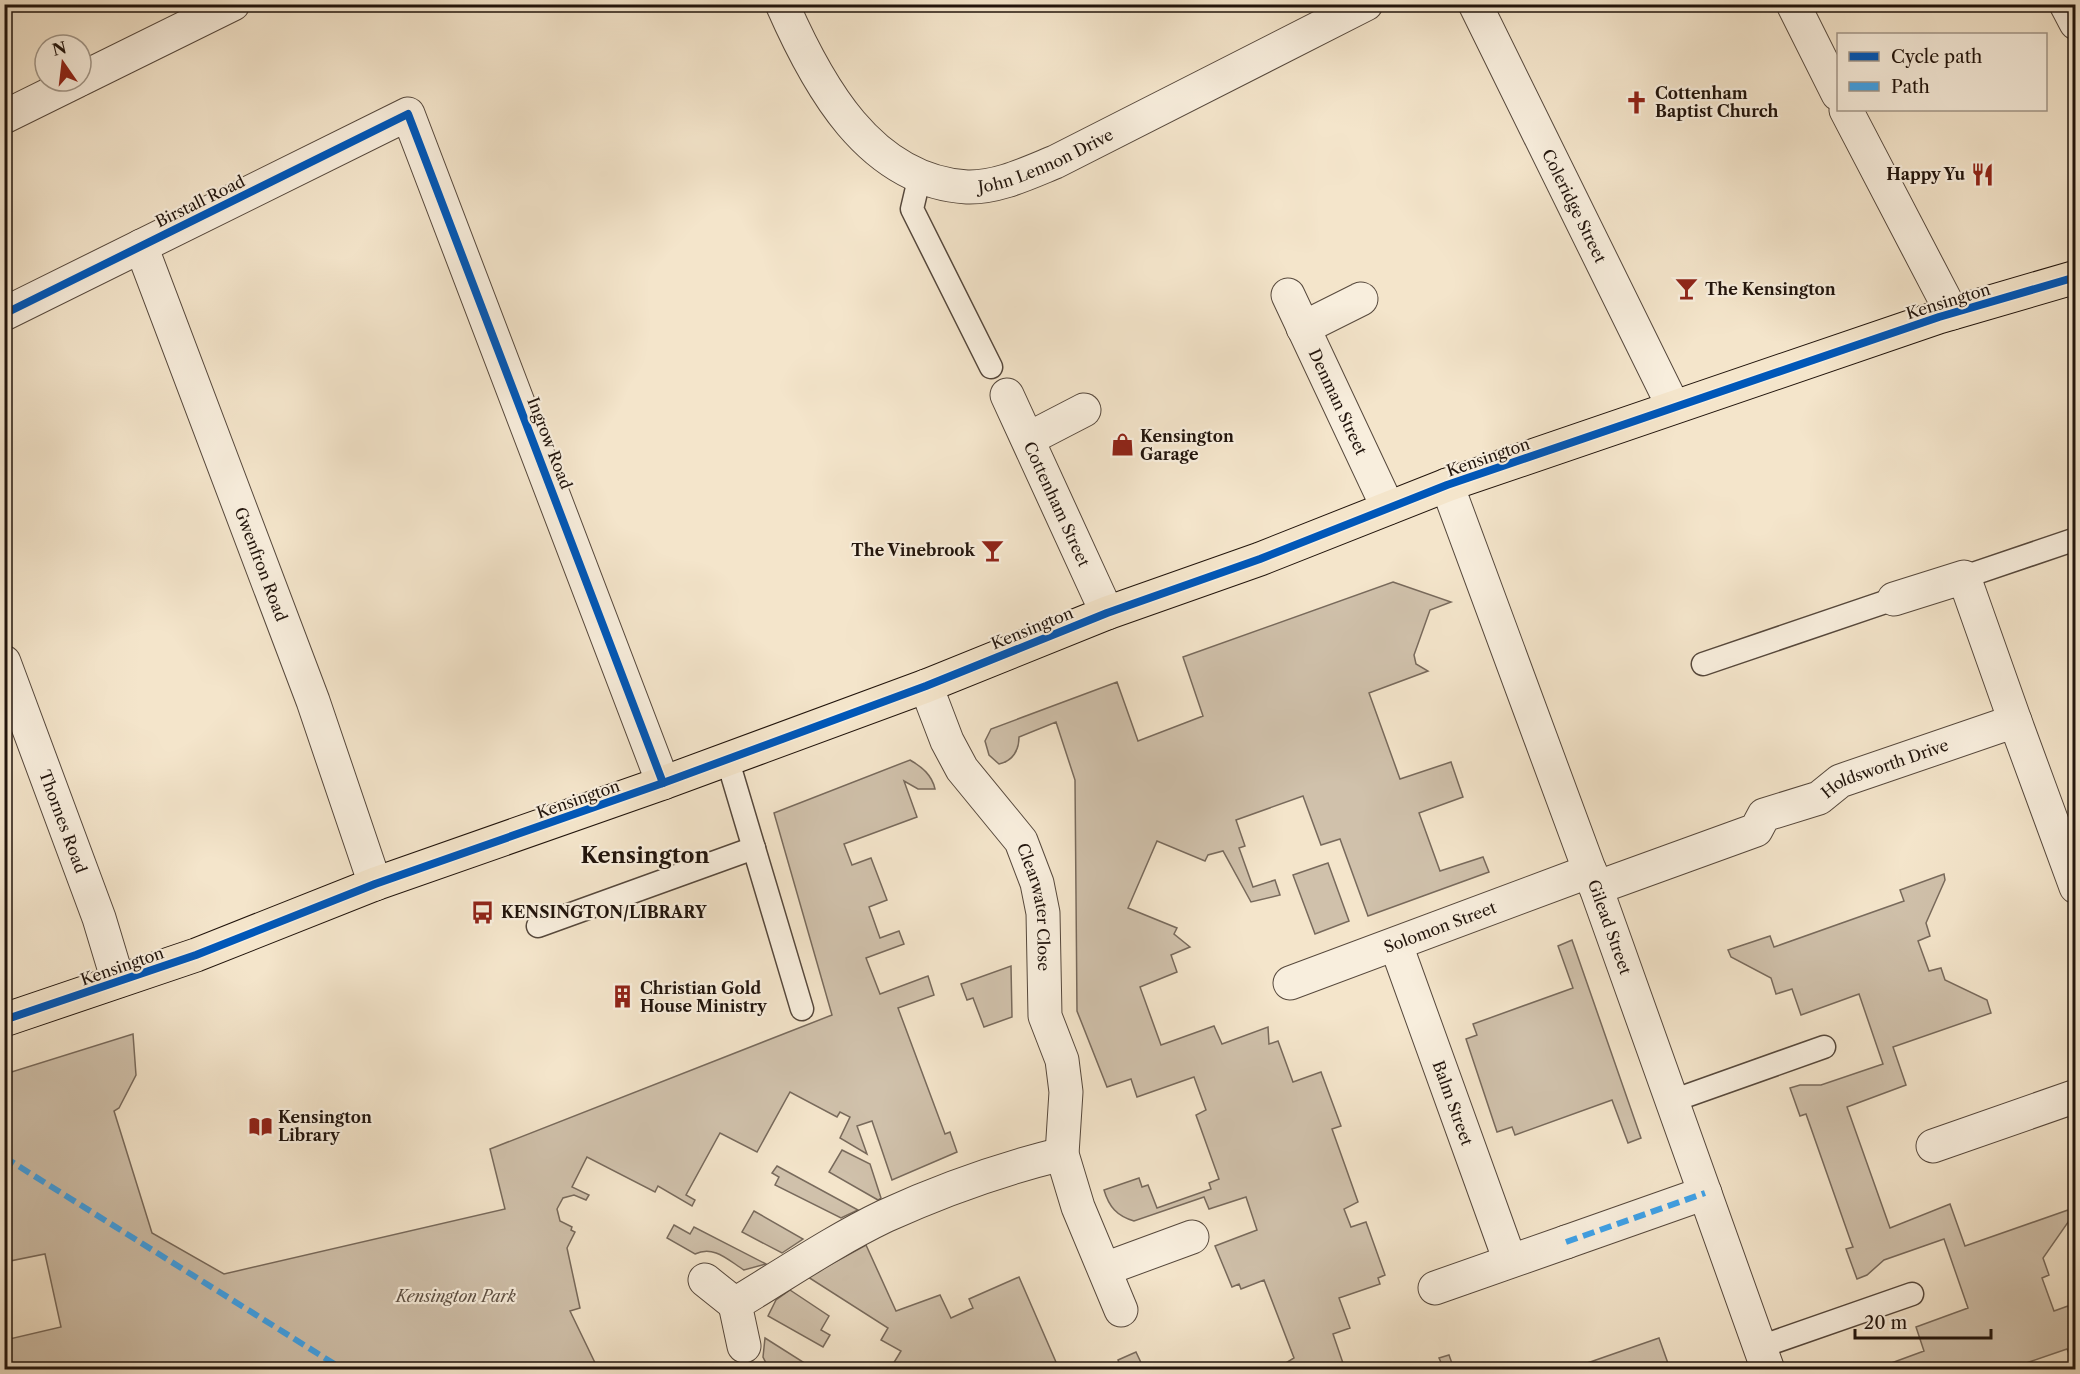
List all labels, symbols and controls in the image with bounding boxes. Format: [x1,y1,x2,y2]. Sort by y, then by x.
north arrow [33,33,93,93]
legend [1837,33,2047,111]
text: N [50,37,69,60]
text: Cycle path [1891,46,1982,68]
text: Path [1891,76,1930,98]
place label: Cottenham Baptist Church [1655,83,1779,121]
church icon: Cottenham Baptist Church [1624,89,1650,115]
street label: John Lennon Drive [974,124,1116,197]
street label: Coleridge Street [1538,146,1611,266]
restaurant icon: Happy Yu [1970,161,1996,187]
place label: Happy Yu [1886,164,1965,184]
street label: Birstall Road [152,171,248,231]
bar icon: The Kensington [1674,276,1700,302]
place label: The Kensington [1705,279,1836,299]
street label: Kensington [1904,279,1992,323]
street label: Denman Street [1305,346,1372,458]
street label: Ingrow Road [523,394,577,492]
place label: Kensington Garage [1140,426,1234,464]
shop icon: Kensington Garage [1109,432,1135,458]
street label: Kensington [1444,433,1532,481]
street label: Cottenham Street [1020,438,1095,570]
street label: Gwenfron Road [231,504,292,624]
bar icon: The Vinebrook [980,537,1006,563]
place label: The Vinebrook [851,540,975,560]
street label: Kensington [988,602,1076,654]
street label: Holdsworth Drive [1817,735,1951,802]
street label: Thornes Road [35,767,91,876]
street label: Kensington [534,775,622,823]
street label: Clearwater Close [1013,840,1054,971]
district label: Kensington [580,842,710,869]
street label: Gilead Street [1584,877,1636,977]
street label: Solomon Street [1381,897,1499,957]
bus stop icon: KENSINGTON/LIBRARY [470,899,496,925]
place label: KENSINGTON/LIBRARY [501,902,708,922]
street label: Kensington [78,942,166,990]
place label: Christian Gold House Ministry [640,978,768,1016]
building icon: Christian Gold House Ministry [609,984,635,1010]
street label: Balm Street [1429,1058,1478,1149]
place label: Kensington Library [278,1107,372,1145]
library icon: Kensington Library [247,1113,273,1139]
park label: Kensington Park [394,1286,517,1306]
scale bar [1855,1302,1992,1340]
text: 20 m [1864,1312,1908,1334]

